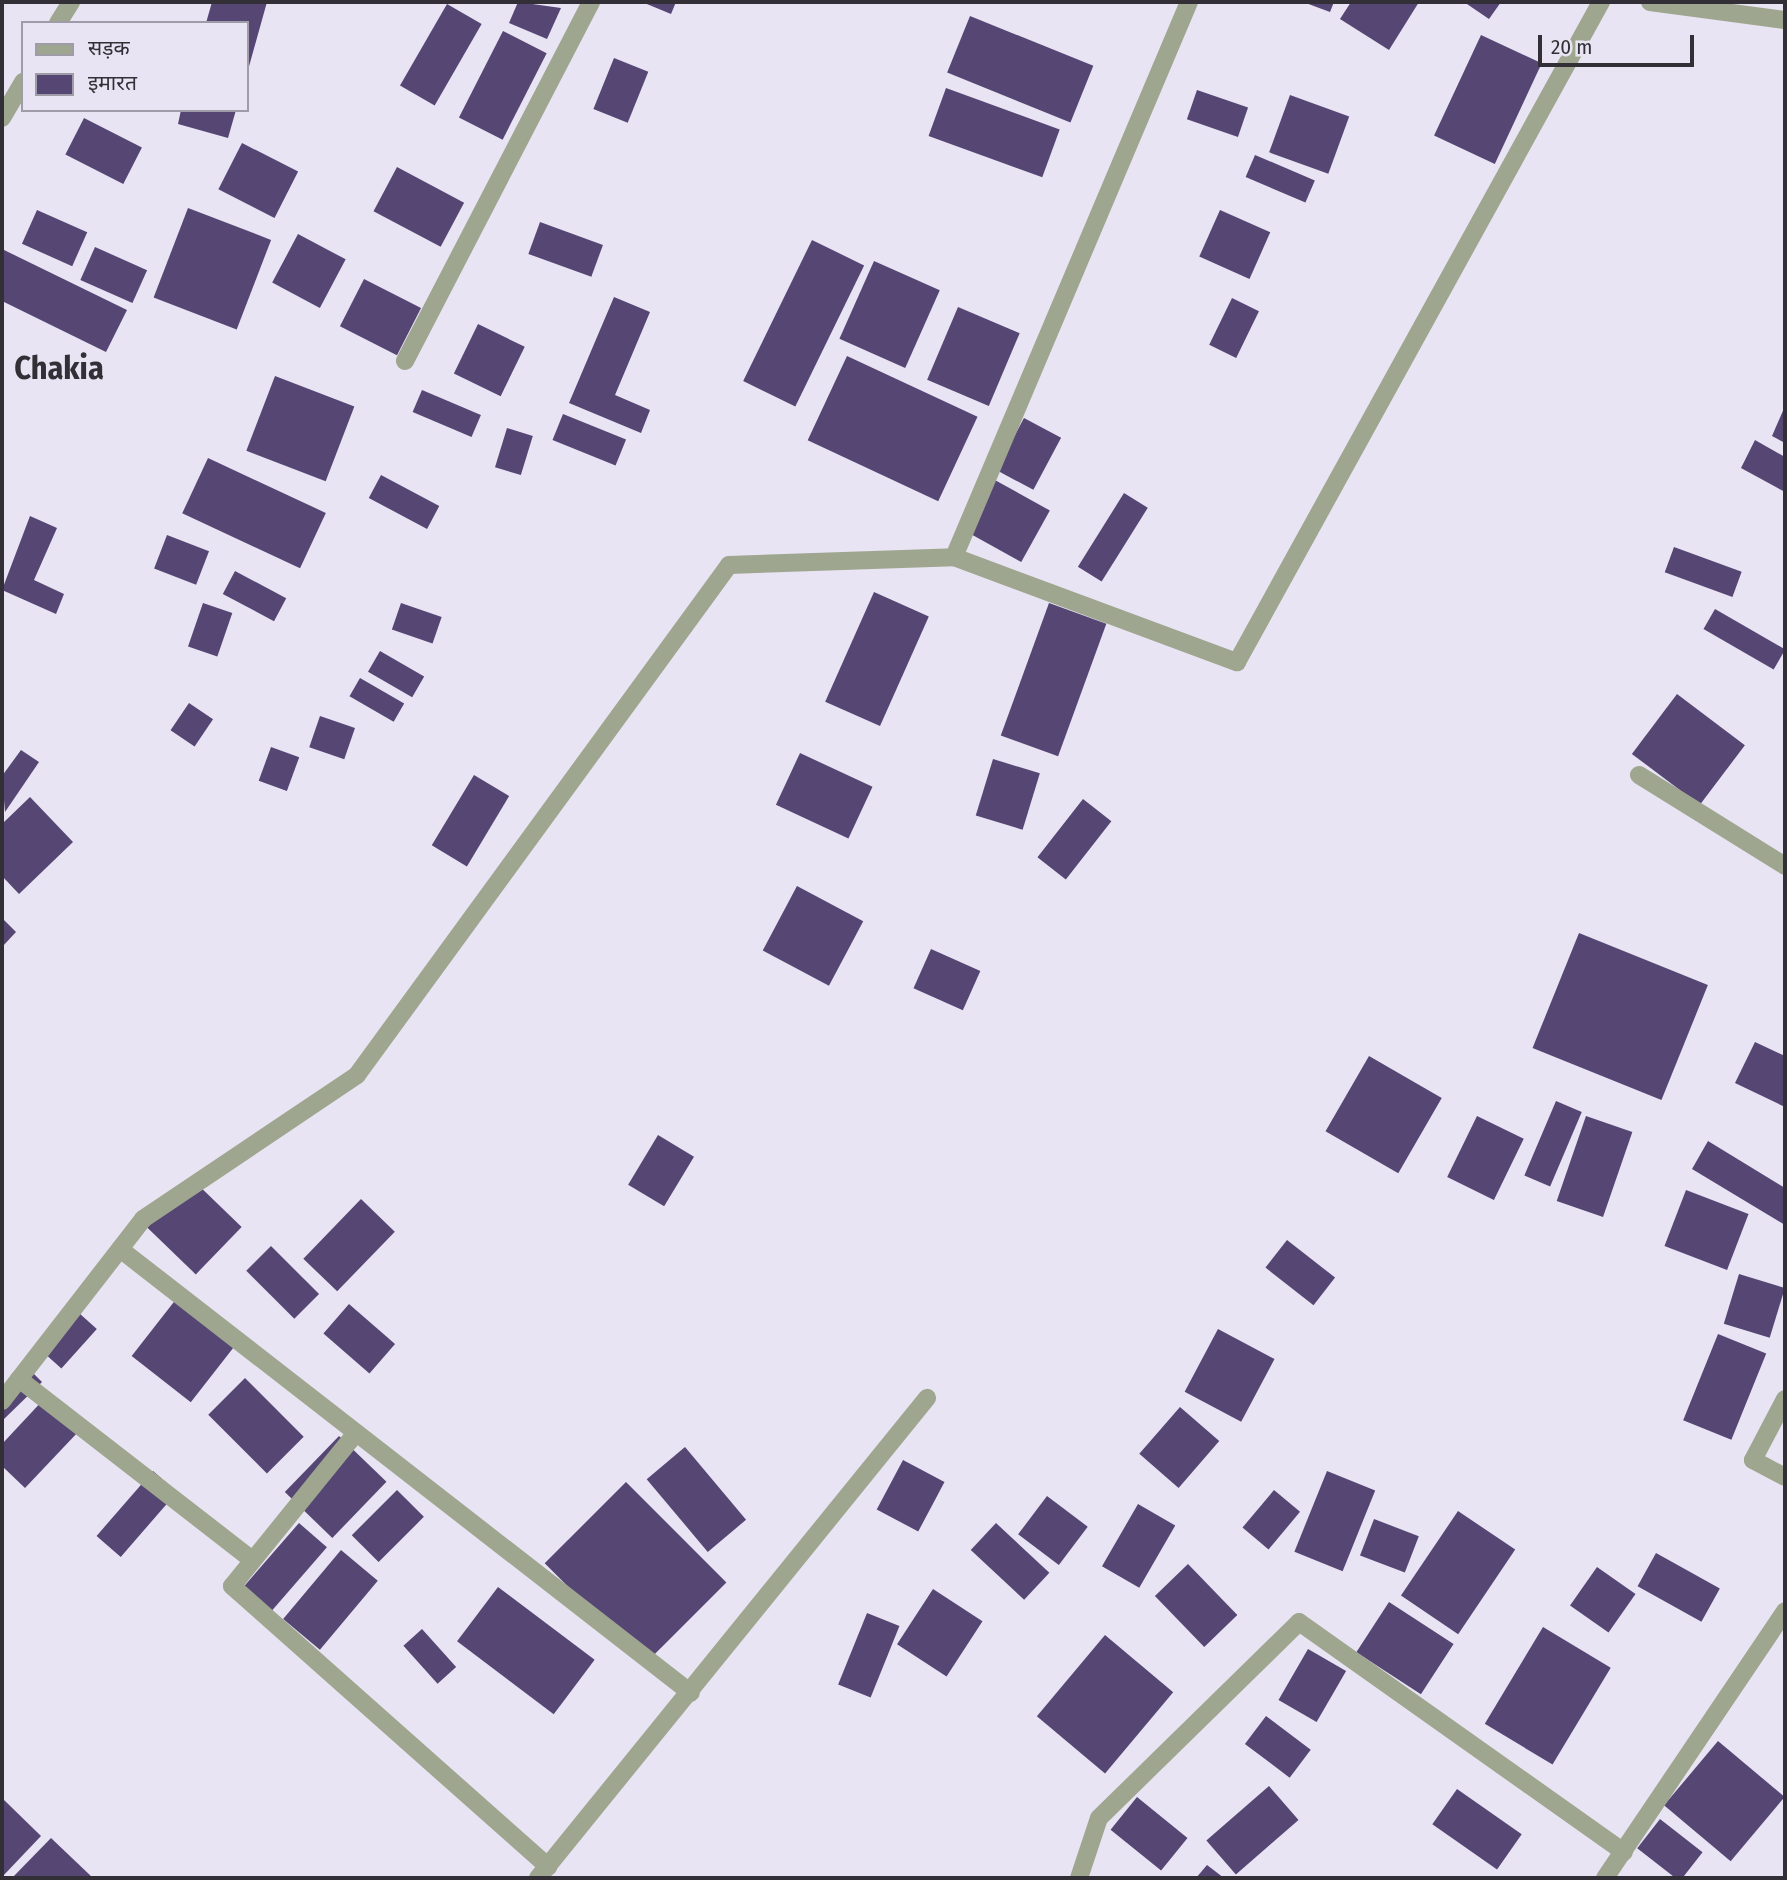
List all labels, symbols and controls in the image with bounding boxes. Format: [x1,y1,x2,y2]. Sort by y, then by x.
legend [21,21,248,112]
scale bar [1542,21,1698,65]
text: 20 m [1551,34,1592,60]
text: सड़क [88,35,130,61]
text: इमारत [88,70,137,96]
district label: Chakia [14,349,104,387]

